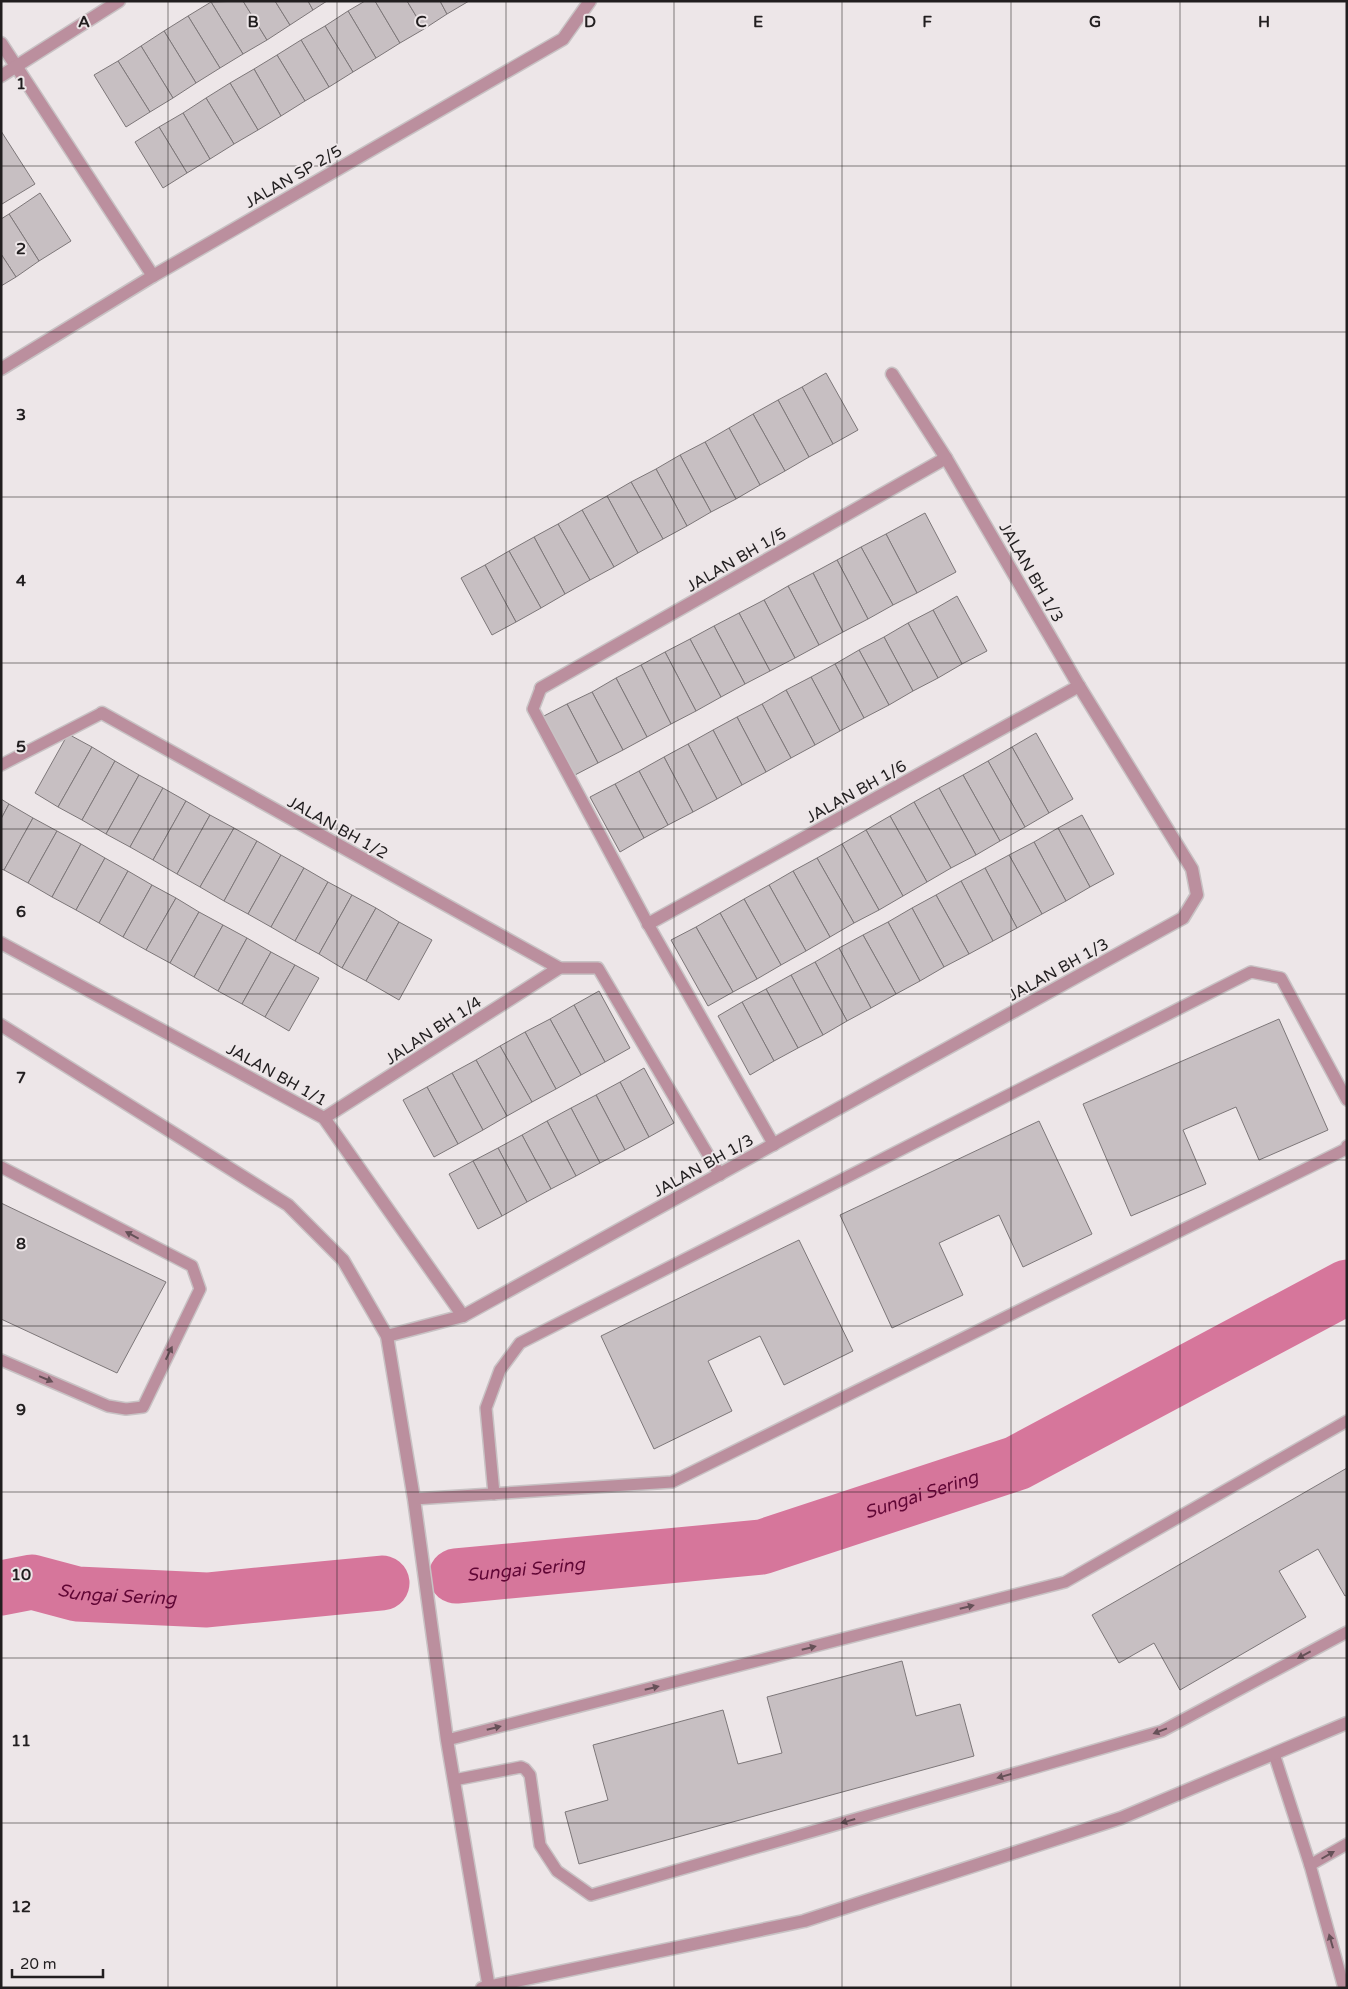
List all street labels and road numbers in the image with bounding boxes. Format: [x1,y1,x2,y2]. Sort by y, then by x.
street label: JALAN SP 2/5 [241,141,346,213]
street label: JALAN BH 1/3 [995,519,1068,626]
street label: JALAN BH 1/5 [683,523,790,596]
street label: JALAN BH 1/6 [803,756,910,828]
street label: JALAN BH 1/2 [284,792,391,864]
street label: JALAN BH 1/3 [1005,934,1112,1006]
street label: JALAN BH 1/4 [382,992,485,1069]
street label: JALAN BH 1/1 [223,1039,330,1111]
street label: JALAN BH 1/3 [650,1130,757,1202]

